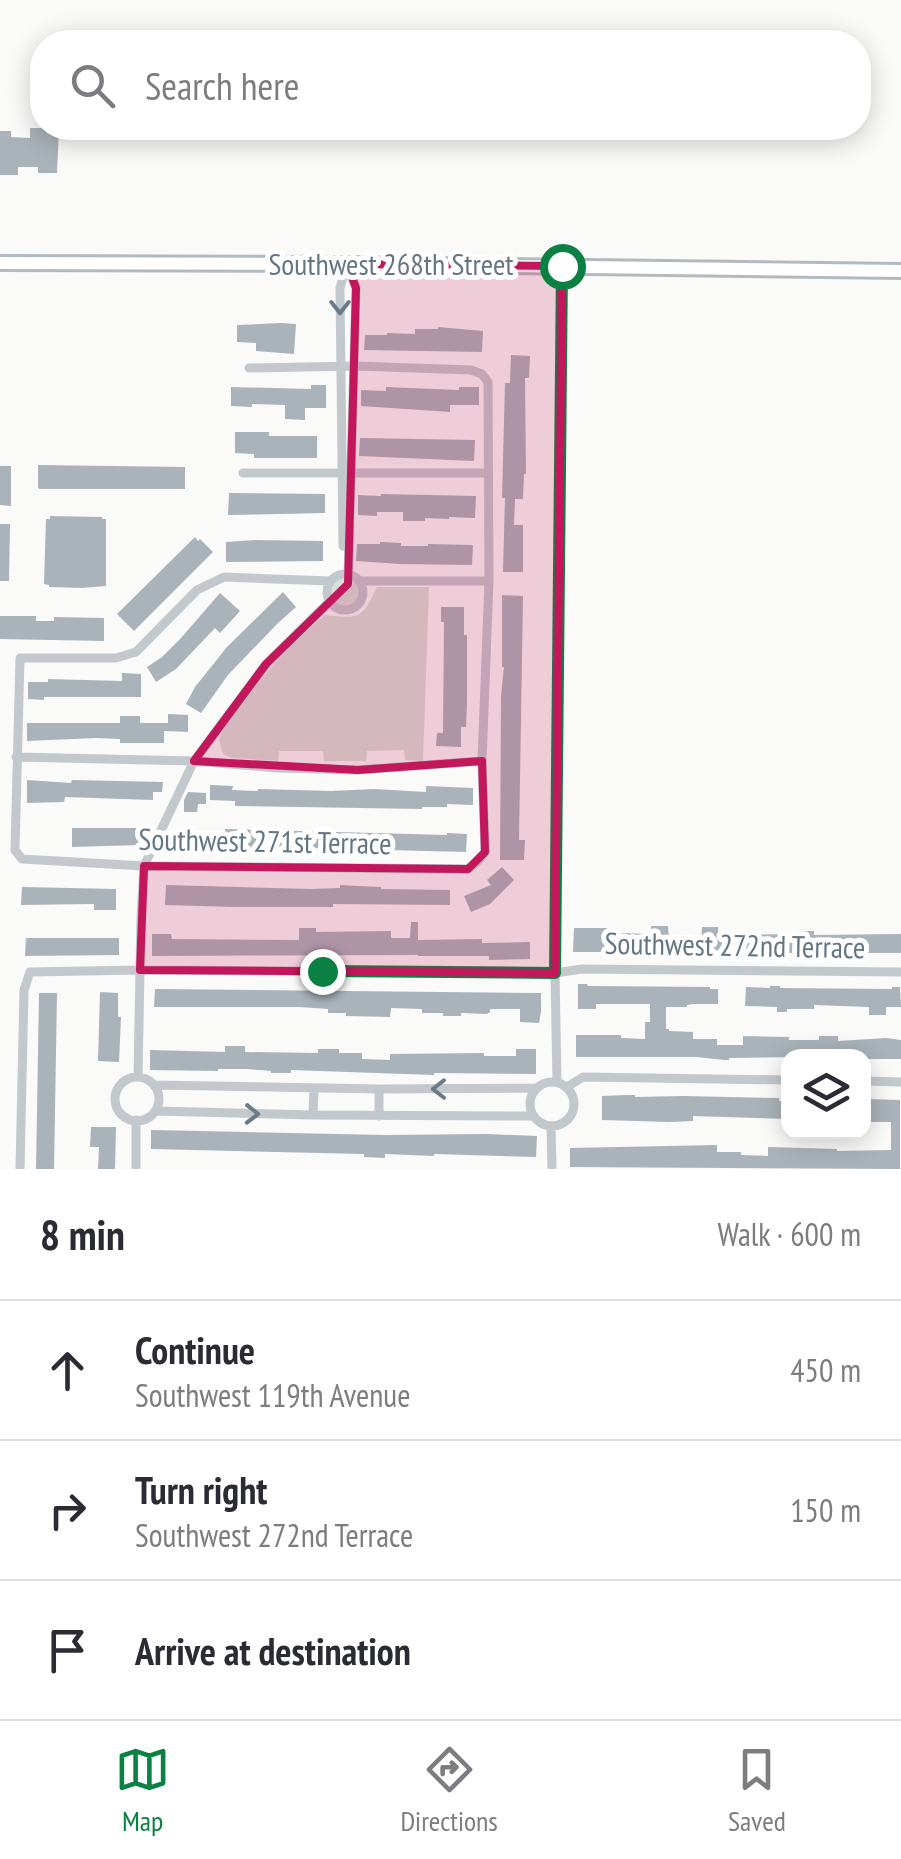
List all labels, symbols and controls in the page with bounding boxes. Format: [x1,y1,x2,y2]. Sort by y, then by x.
search box [30,30,871,140]
icon: search [65,58,120,113]
text: Search here [145,61,299,110]
street label: Southwest 268th Street [268,244,514,283]
route start [540,244,586,290]
one-way arrow [329,300,351,315]
street label: Southwest 271st Terrace [138,819,392,862]
street label: Southwest 272nd Terrace [604,923,866,966]
route end [300,949,346,995]
map controls [781,1049,871,1139]
button: layers [781,1049,871,1139]
one-way arrow [431,1078,446,1100]
one-way arrow [245,1103,261,1124]
text: 8 min [40,1207,125,1262]
text: Walk · 600 m [717,1213,861,1255]
text: Continue [135,1325,255,1374]
icon: ahead [40,1343,95,1398]
text: 450 m [790,1349,861,1391]
text: Southwest 119th Avenue [135,1374,410,1416]
text: Turn right [135,1465,267,1514]
icon: right [40,1483,95,1538]
text: 150 m [790,1489,861,1531]
text: Southwest 272nd Terrace [135,1514,413,1556]
icon: arrive [40,1623,95,1678]
text: Arrive at destination [135,1626,411,1675]
tab: Map [115,1742,170,1839]
tab: Directions [400,1742,498,1839]
tab: Saved [728,1742,786,1839]

